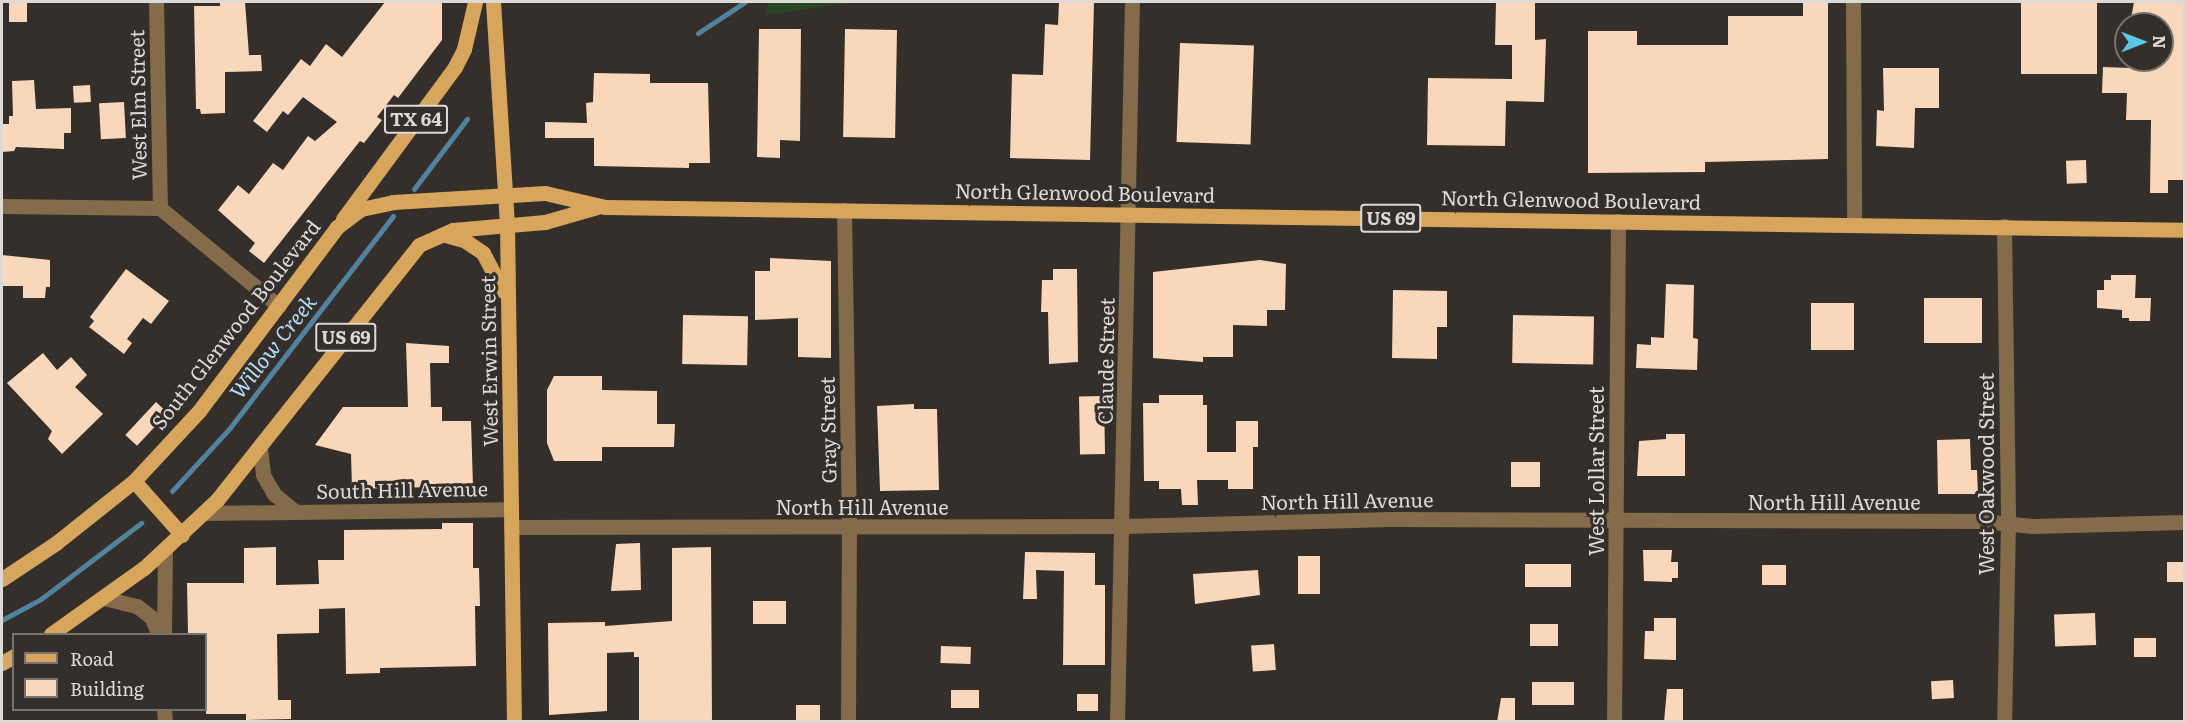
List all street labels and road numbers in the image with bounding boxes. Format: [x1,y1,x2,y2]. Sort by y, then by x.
street label: West Elm Street [124,29,150,181]
road number: TX 64 [383,104,449,134]
street label: North Glenwood Boulevard [955,178,1215,206]
street label: North Glenwood Boulevard [1441,185,1701,213]
road number: US 69 [1360,203,1422,233]
street label: South Glenwood Boulevard [146,214,324,434]
street label: West Erwin Street [475,275,501,447]
street label: Claude Street [1092,297,1118,425]
road number: US 69 [314,322,378,352]
street label: West Oakwood Street [1973,373,1997,575]
street label: Gray Street [814,376,840,484]
street label: West Lollar Street [1583,386,1607,556]
street label: South Hill Avenue [316,476,488,502]
street label: North Hill Avenue [1260,486,1434,514]
street label: North Hill Avenue [1747,489,1921,513]
street label: North Hill Avenue [775,494,949,518]

